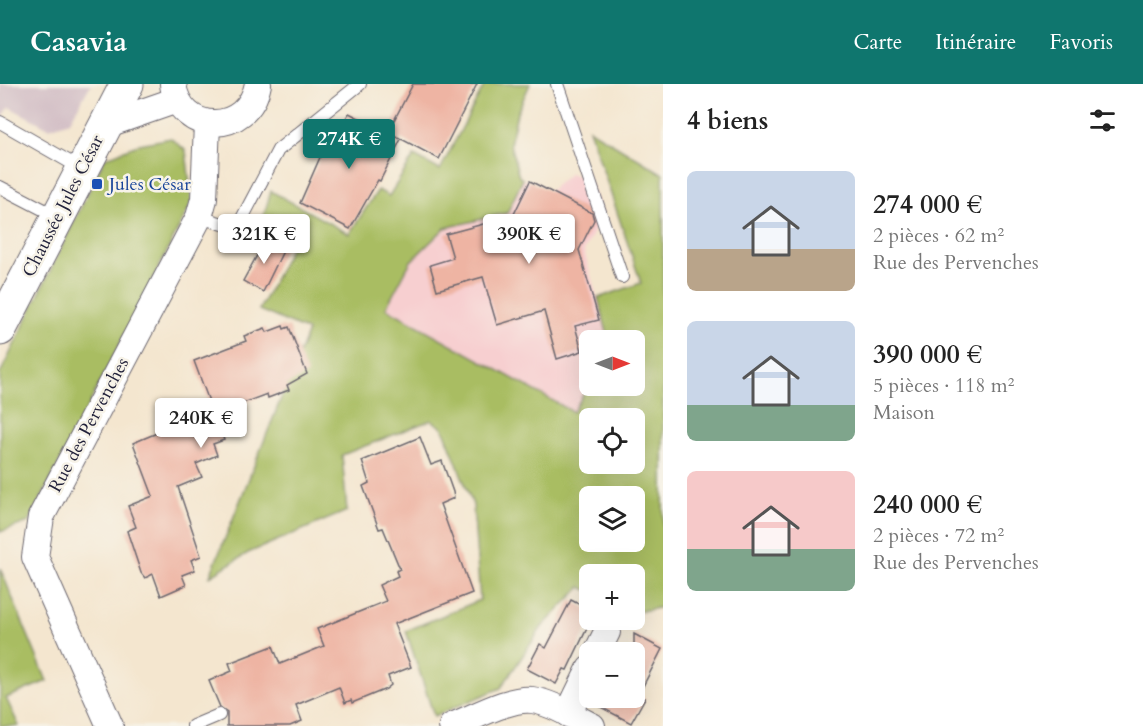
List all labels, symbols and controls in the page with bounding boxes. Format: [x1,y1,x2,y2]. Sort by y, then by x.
text: Casavia [30,23,127,61]
text: Carte [853,28,902,57]
text: Itinéraire [935,28,1016,57]
text: Favoris [1049,28,1113,57]
text: 4 biens [687,103,768,138]
icon: filters [1086,104,1119,137]
pin: 274K € [300,119,398,170]
text: 274K € [317,125,381,152]
street label: Chaussée Jules César [16,130,110,281]
place label: Jules César [106,172,191,197]
marker: Jules César [90,177,104,191]
text: 274 000 € [873,187,982,222]
icon: home [735,195,807,267]
pin: 321K € [215,214,313,265]
pin: 390K € [480,214,578,265]
text: 321K € [232,220,296,247]
text: 390K € [497,220,561,247]
text: 2 pièces · 62 m² [873,222,1004,249]
text: Rue des Pervenches [873,249,1039,276]
north arrow [579,330,645,396]
map controls [579,330,645,708]
text: 390 000 € [873,337,982,372]
icon: home [735,345,807,417]
street label: Rue des Pervenches [43,353,135,497]
text: 5 pièces · 118 m² [873,372,1014,399]
pin: 240K € [152,398,250,449]
text: Maison [873,399,935,426]
text: 240K € [169,404,233,431]
button: locate [579,408,645,474]
button: layers [579,486,645,552]
text: 240 000 € [873,487,982,522]
icon: home [735,495,807,567]
text: 2 pièces · 72 m² [873,522,1004,549]
text: Rue des Pervenches [873,549,1039,576]
button: + [579,564,645,630]
button: − [579,642,645,708]

